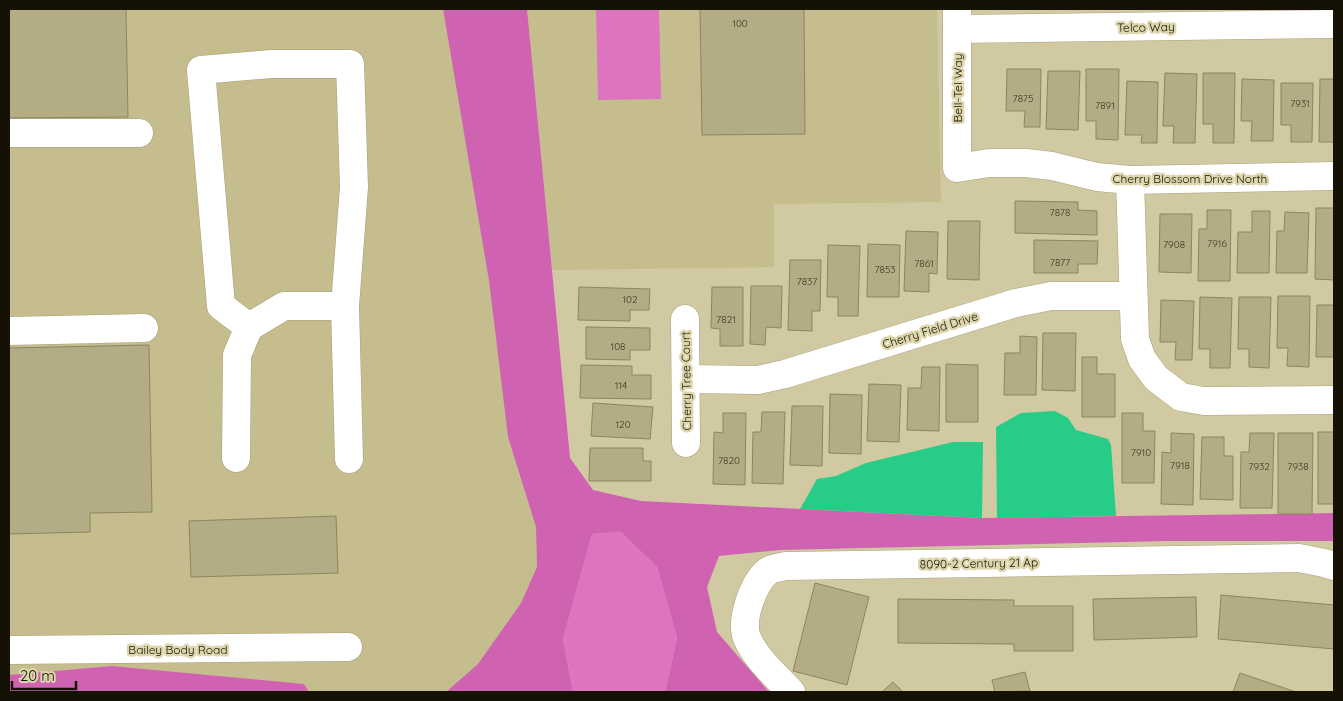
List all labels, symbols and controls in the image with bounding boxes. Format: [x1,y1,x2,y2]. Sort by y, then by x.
house number: 100 [732,17,748,30]
street label: Telco Way [1117,19,1175,35]
street label: Bell-Tel Way [950,54,965,122]
house number: 7875 [1013,92,1033,105]
house number: 7931 [1290,97,1310,110]
house number: 7891 [1095,99,1115,112]
street label: Cherry Blossom Drive North [1113,171,1267,186]
house number: 7878 [1050,206,1070,219]
house number: 7916 [1207,237,1228,250]
house number: 7908 [1163,238,1185,251]
house number: 7877 [1050,256,1070,269]
house number: 7861 [914,257,934,270]
house number: 7853 [874,263,896,276]
house number: 7837 [797,275,817,288]
house number: 102 [622,293,638,306]
street label: Cherry Field Drive [880,308,980,352]
house number: 7821 [716,313,736,326]
street label: Cherry Tree Court [678,331,694,431]
house number: 108 [610,340,626,353]
house number: 114 [615,379,627,392]
house number: 120 [615,418,631,431]
house number: 7910 [1131,446,1151,459]
house number: 7820 [718,454,740,467]
house number: 7918 [1170,459,1190,472]
house number: 7932 [1248,460,1270,473]
house number: 7938 [1287,460,1309,473]
street label: 8090-2 Century 21 Ap [920,554,1038,572]
street label: Bailey Body Road [128,642,228,657]
scale bar [12,658,76,690]
text: 20 m [20,666,55,685]

